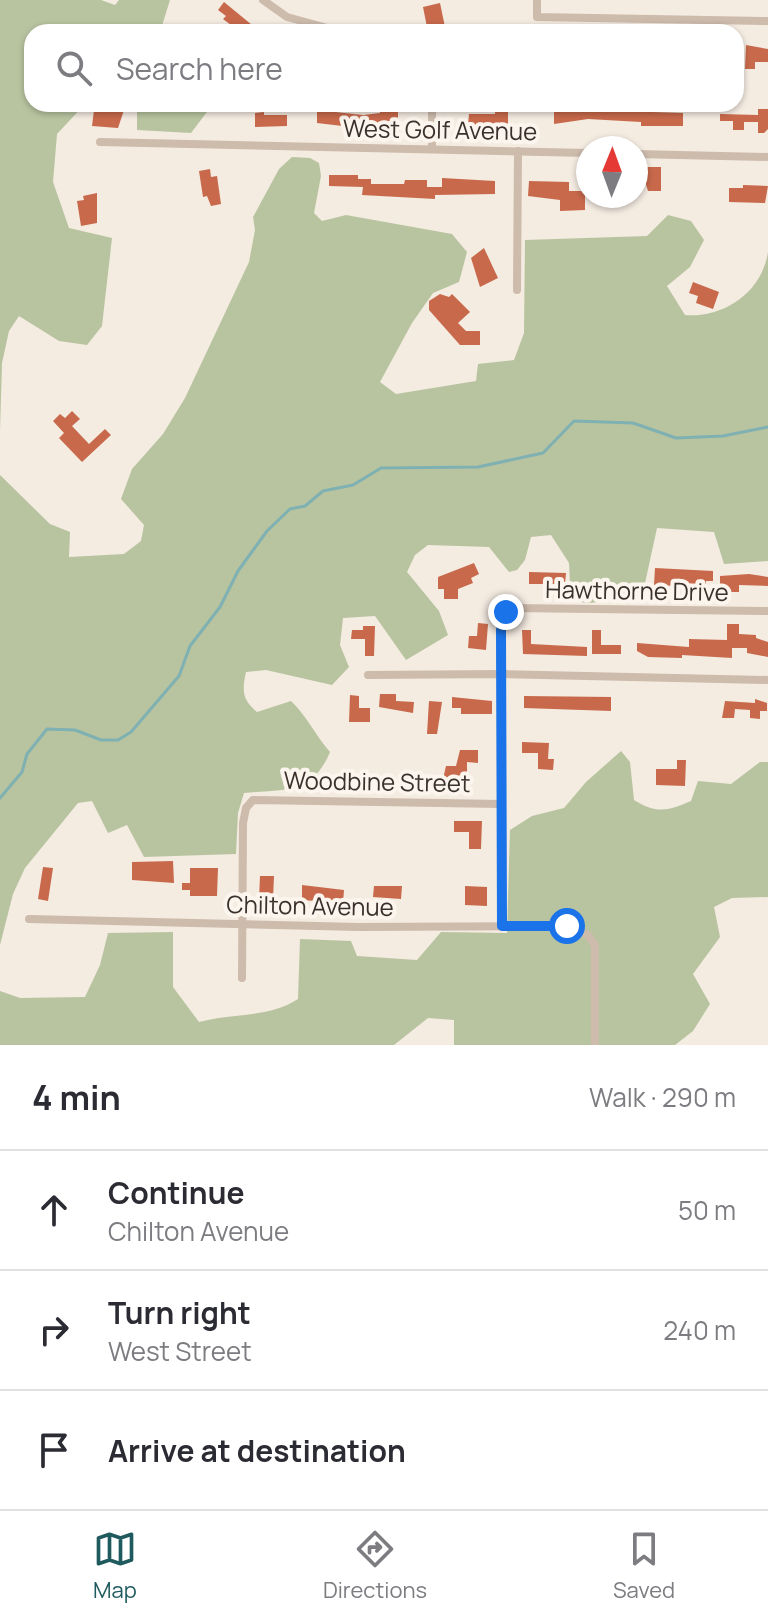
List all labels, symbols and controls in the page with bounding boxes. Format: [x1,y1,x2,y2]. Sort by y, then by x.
search box [24,24,744,112]
icon: search [52,46,96,90]
text: Search here [116,48,283,89]
street label: West Golf Avenue [343,111,537,147]
north arrow [576,136,648,208]
street label: Hawthorne Drive [545,572,729,608]
route end [488,594,524,630]
street label: Woodbine Street [283,763,471,799]
street label: Chilton Avenue [226,887,394,923]
route start [549,908,585,944]
text: 4 min [32,1074,121,1120]
text: Walk · 290 m [589,1079,736,1115]
text: Continue [108,1172,244,1213]
icon: ahead [32,1188,76,1232]
text: 50 m [678,1192,736,1228]
text: Chilton Avenue [108,1213,289,1249]
text: Turn right [108,1292,251,1333]
icon: right [32,1308,76,1352]
text: 240 m [663,1312,736,1348]
text: West Street [108,1333,252,1369]
icon: arrive [32,1428,76,1472]
text: Arrive at destination [108,1430,406,1471]
tab: Map [93,1527,137,1605]
tab: Directions [323,1527,427,1605]
tab: Saved [613,1527,675,1605]

